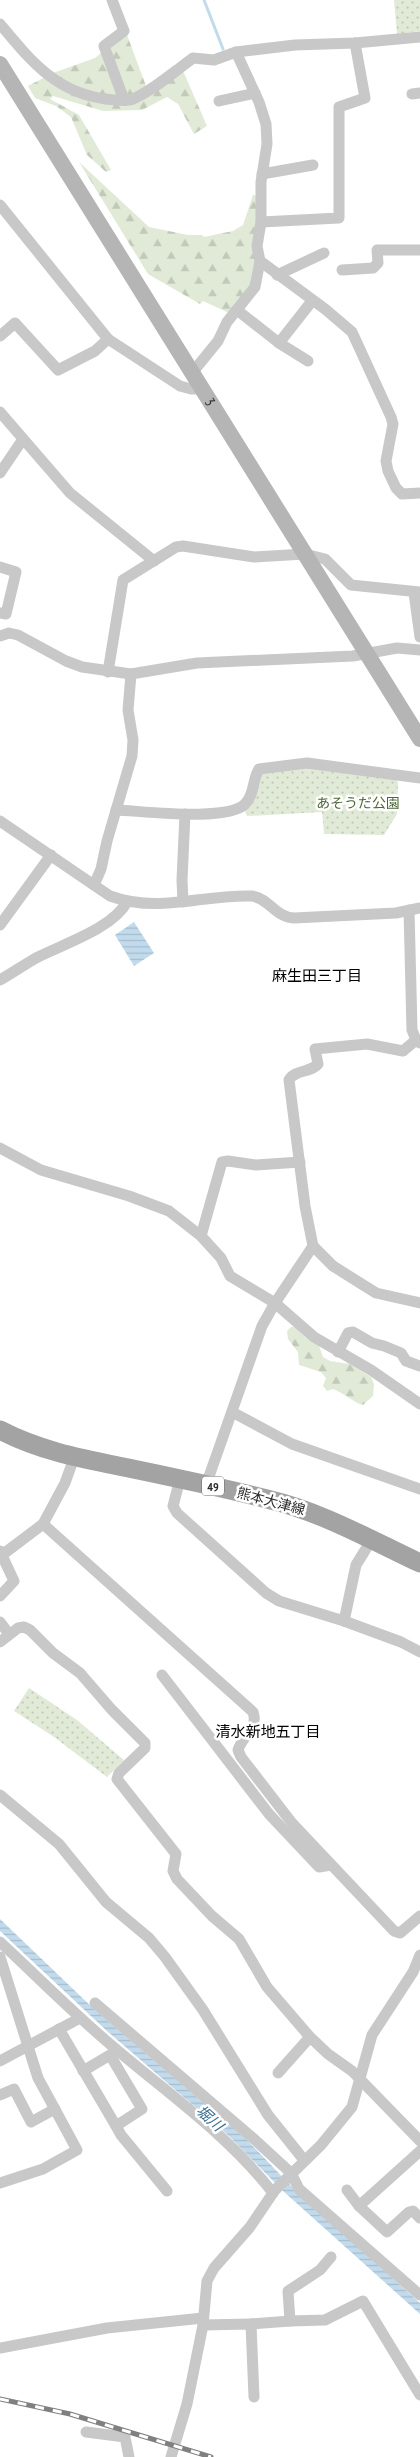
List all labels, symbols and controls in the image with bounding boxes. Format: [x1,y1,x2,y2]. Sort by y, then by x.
street label: 3 [201,394,220,409]
park label: あそうだ公園 [316,794,400,812]
district label: 麻生田三丁目 [272,966,362,985]
road number: 49 [202,1476,224,1495]
street label: 熊本大津線 [235,1483,307,1519]
district label: 清水新地五丁目 [215,1722,321,1741]
water label: 堀川 [192,2101,229,2136]

